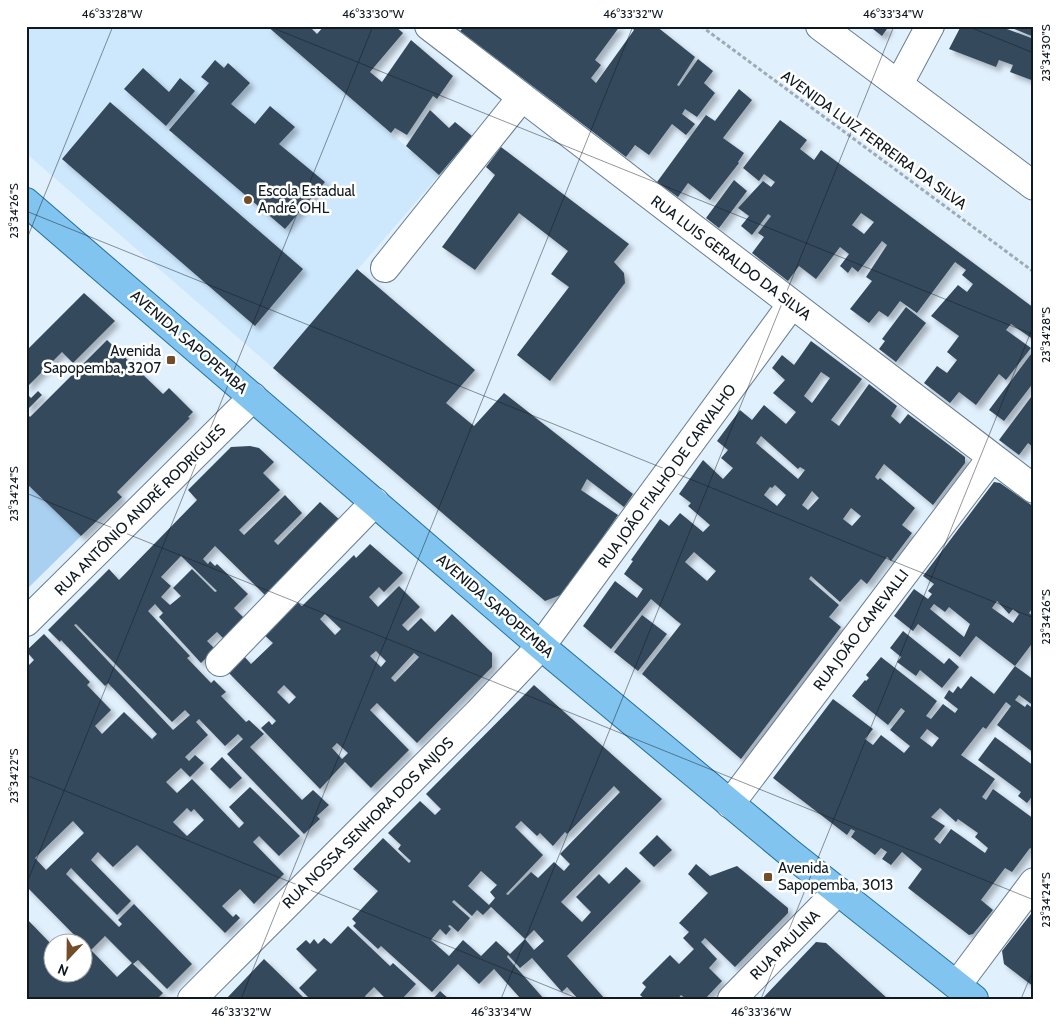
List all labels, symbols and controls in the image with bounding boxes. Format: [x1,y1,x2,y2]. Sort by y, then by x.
text: 46°33'28"W [82,6,143,21]
text: 46°33'30"W [342,6,405,21]
text: 46°33'32"W [603,6,664,21]
text: 46°33'34"W [863,6,924,21]
text: 23°34'30"S [1038,24,1053,82]
street label: AVENIDA LUIZ FERREIRA DA SILVA [778,67,971,214]
place label: Escola Estadual André OHL [258,182,356,217]
text: 23°34'26"S [6,183,21,239]
street label: RUA LUIS GERALDO DA SILVA [647,192,815,325]
marker: Escola Estadual André OHL [242,194,254,206]
street label: AVENIDA SAPOPEMBA [127,286,252,398]
text: 23°34'28"S [1038,307,1053,363]
place label: Avenida Sapopemba, 3207 [43,342,162,377]
marker: Avenida Sapopemba, 3207 [165,354,177,366]
street label: RUA JOÃO FIALHO DE CARVALHO [594,381,740,571]
street label: RUA ANTÔNIO ANDRÉ RODRIGUES [50,420,229,599]
text: 23°34'24"S [6,466,21,522]
street label: AVENIDA SAPOPEMBA [433,550,558,662]
street label: RUA JOÃO CAMEVALLI [810,566,912,694]
text: 23°34'26"S [1038,589,1053,645]
street label: RUA NOSSA SENHORA DOS ANJOS [279,734,457,912]
text: 23°34'22"S [6,748,21,804]
place label: Avenida Sapopemba, 3013 [778,859,893,894]
marker: Avenida Sapopemba, 3013 [762,871,774,883]
text: 23°34'24"S [1038,872,1053,928]
street label: RUA PAULINA [746,906,824,984]
north arrow [42,932,92,982]
text: N [55,960,71,980]
text: 46°33'32"W [211,1004,272,1019]
text: 46°33'34"W [471,1004,532,1019]
text: 46°33'36"W [731,1004,792,1019]

